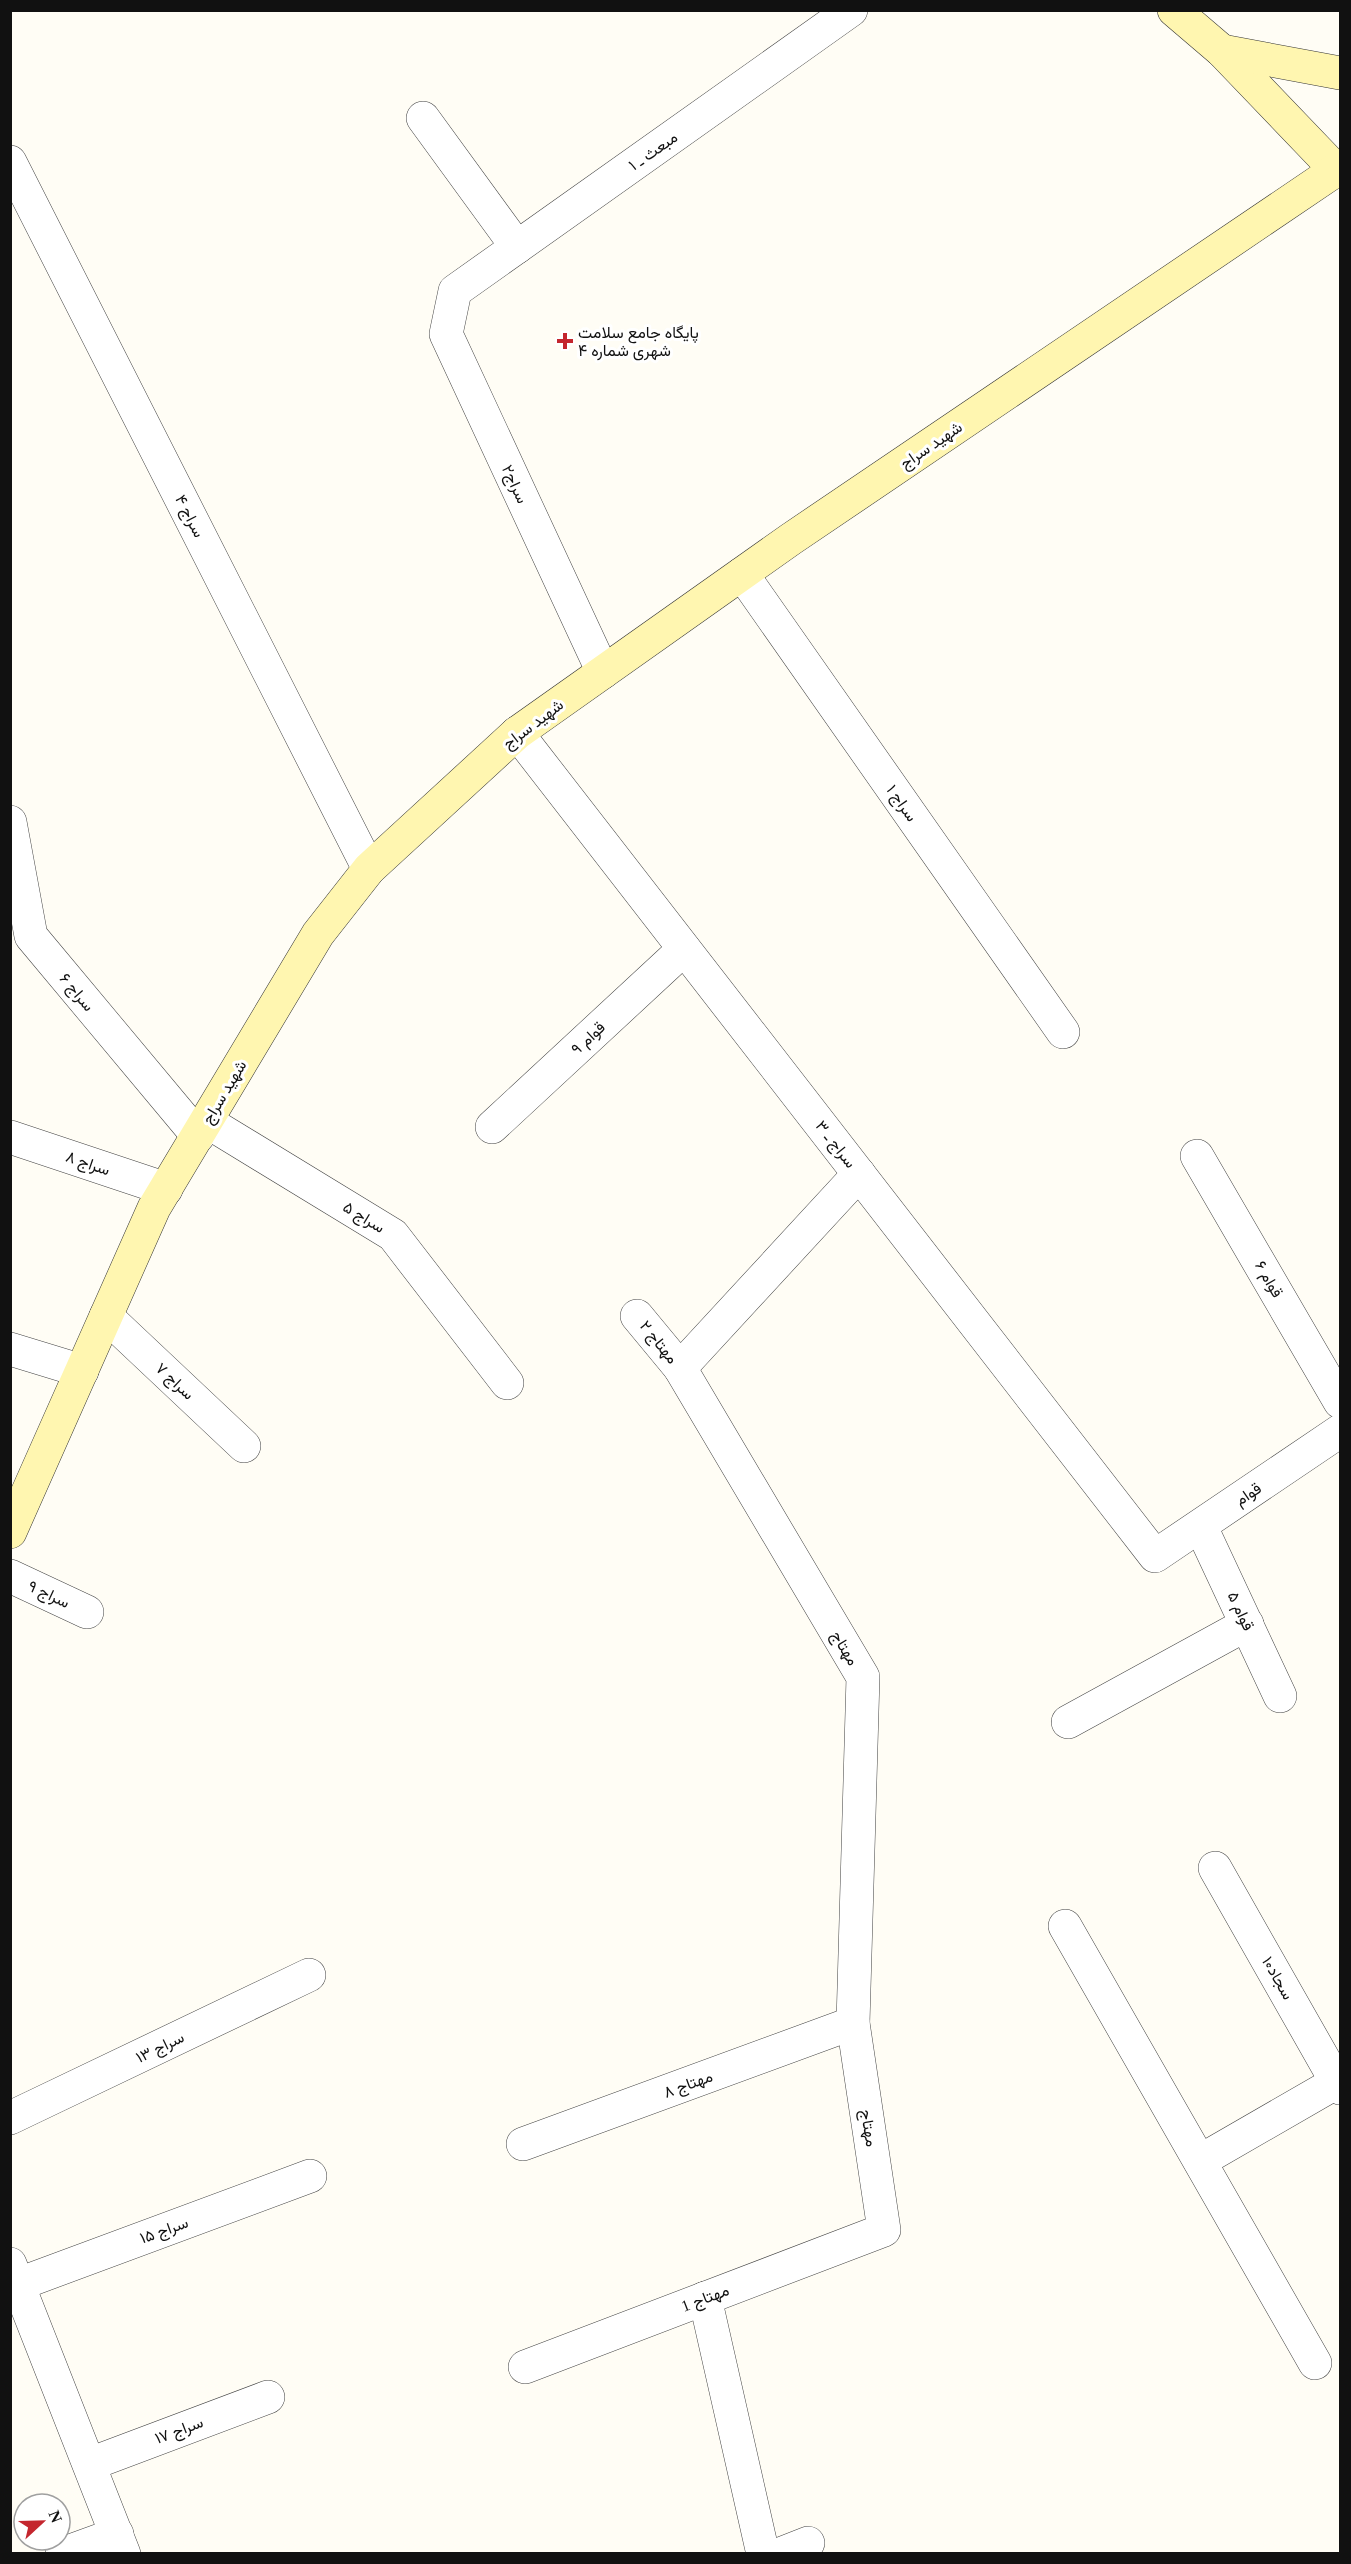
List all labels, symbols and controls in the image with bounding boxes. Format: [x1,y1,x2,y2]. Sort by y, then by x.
street label: مبعث ـ ۱ [626,128,681,175]
place label: پایگاه جامع سلامت شهری شماره ۴ [578,324,699,361]
marker: پایگاه جامع سلامت شهری شماره ۴ [556,332,574,350]
street label: شهید سراج [897,418,967,474]
street label: سراج۲ [496,462,531,507]
street label: سراج ۴ [169,492,208,541]
street label: شهید سراج [500,696,568,755]
street label: سراج ۱ [881,781,921,826]
street label: سراج ۶ [54,970,98,1016]
street label: قوام ۹ [568,1018,610,1059]
street label: شهید سراج [198,1057,252,1128]
street label: سراج ـ ۳ [810,1117,860,1173]
street label: سراج ۸ [63,1148,112,1181]
street label: سراج ۵ [339,1198,388,1239]
street label: قوام ۶ [1250,1258,1286,1301]
street label: مهتاج ۲ [634,1317,681,1369]
street label: سراج ۷ [151,1359,197,1405]
street label: قوام [1232,1479,1265,1510]
street label: سراج ۹ [24,1577,72,1614]
street label: قوام ۵ [1223,1589,1257,1634]
street label: مهتاج [825,1628,862,1670]
street label: سجاد۱۰ [1258,1954,1297,2003]
street label: سراج ۱۳ [133,2028,188,2069]
street label: مهتاج ۸ [661,2067,716,2104]
street label: مهتاج [855,2108,880,2148]
street label: سراج ۱۵ [138,2213,192,2249]
street label: مهتاج 1 [679,2281,732,2318]
street label: سراج ۱۷ [153,2413,207,2450]
north arrow [12,2492,72,2552]
text: N [45,2508,66,2526]

